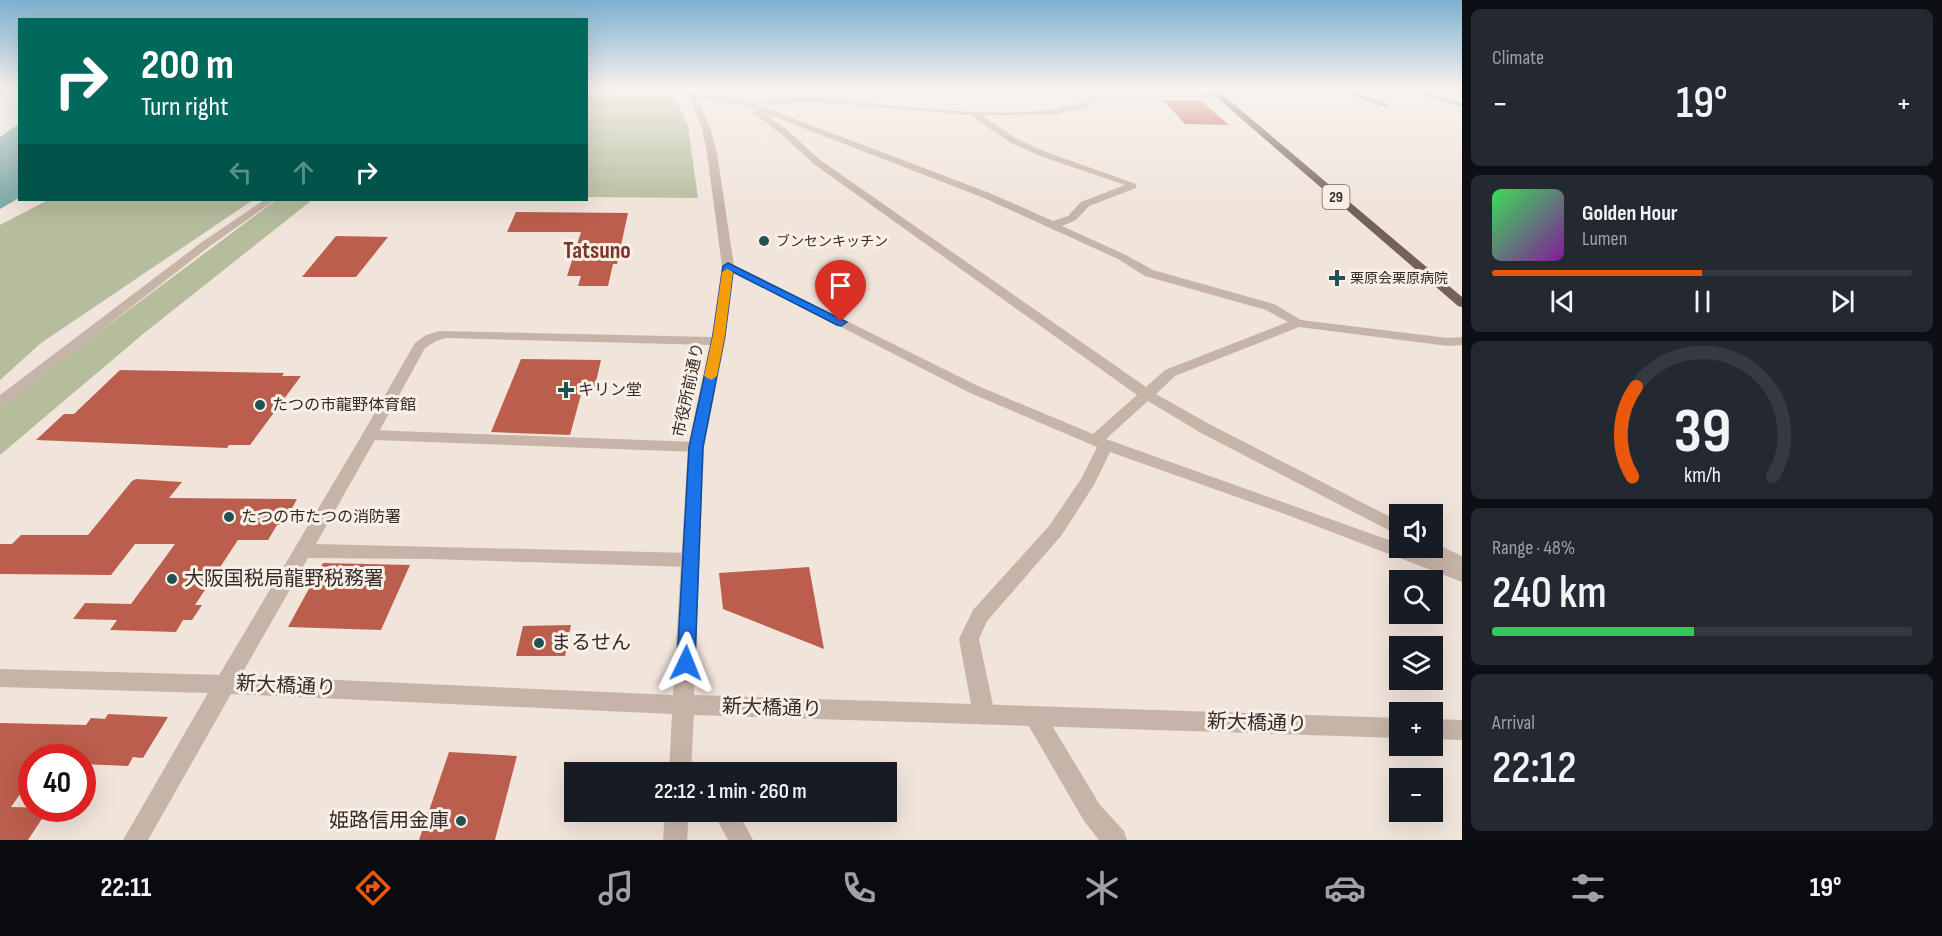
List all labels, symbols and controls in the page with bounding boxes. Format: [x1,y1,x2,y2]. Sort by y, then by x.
text: 200 m [141,40,234,91]
icon: right [42,42,120,120]
text: Climate [1492,46,1544,70]
text: 19° [1676,76,1728,131]
text: − [1492,84,1508,124]
text: + [1896,84,1912,124]
text: Turn right [141,91,228,123]
icon: left [224,156,257,189]
icon: ahead [287,156,320,189]
icon: right [350,156,383,189]
road number: 29 [1322,185,1350,209]
text: Golden Hour [1582,200,1678,227]
text: Lumen [1582,227,1627,251]
place label: ブンセンキッチン [776,233,888,250]
marker: ブンセンキッチン [757,234,771,248]
district label: Tatsuno [563,236,631,265]
pin [815,260,866,322]
icon: arrive [824,269,857,302]
marker: 栗原会栗原病院 [1328,269,1346,287]
place label: 栗原会栗原病院 [1350,270,1448,287]
icon: previous [1546,285,1579,318]
icon: pause [1686,285,1719,318]
icon: next [1826,285,1859,318]
street label: 市役所前通り [670,341,708,439]
place label: キリン堂 [578,381,642,400]
marker: キリン堂 [559,383,573,397]
text: 39 [1673,395,1731,470]
place label: たつの市龍野体育館 [272,396,416,415]
marker: たつの市龍野体育館 [253,398,267,412]
text: km/h [1683,463,1721,488]
map controls [1389,504,1443,822]
button: sound [1389,504,1443,558]
place label: たつの市たつの消防署 [241,508,401,527]
marker: たつの市たつの消防署 [222,510,236,524]
text: Range · 48% [1492,536,1575,560]
text: 240 km [1492,566,1607,621]
place label: 大阪国税局龍野税務署 [184,567,384,591]
button: search [1389,570,1443,624]
marker: 大阪国税局龍野税務署 [165,572,179,586]
place label: まるせん [551,631,631,655]
position arrow [654,631,718,695]
marker: まるせん [532,636,546,650]
button: layers [1389,636,1443,690]
street label: 新大橋通り [235,671,337,701]
street label: 新大橋通り [722,694,822,722]
button: + [1389,702,1443,756]
street label: 新大橋通り [1207,709,1307,737]
text: Arrival [1492,711,1535,735]
text: 22:12 [1492,741,1576,796]
speed limit sign: 40 [18,744,96,822]
button: − [1389,768,1443,822]
text: 22:12 · 1 min · 260 m [654,778,807,805]
place label: 姫路信用金庫 [329,809,449,833]
marker: 姫路信用金庫 [454,814,468,828]
icon: directions [352,867,394,909]
icon: music [595,867,637,909]
icon: phone [838,867,880,909]
icon: climate [1081,867,1123,909]
icon: car [1324,867,1366,909]
icon: filters [1567,867,1609,909]
text: 22:11 [100,872,151,904]
text: 19° [1810,872,1842,904]

